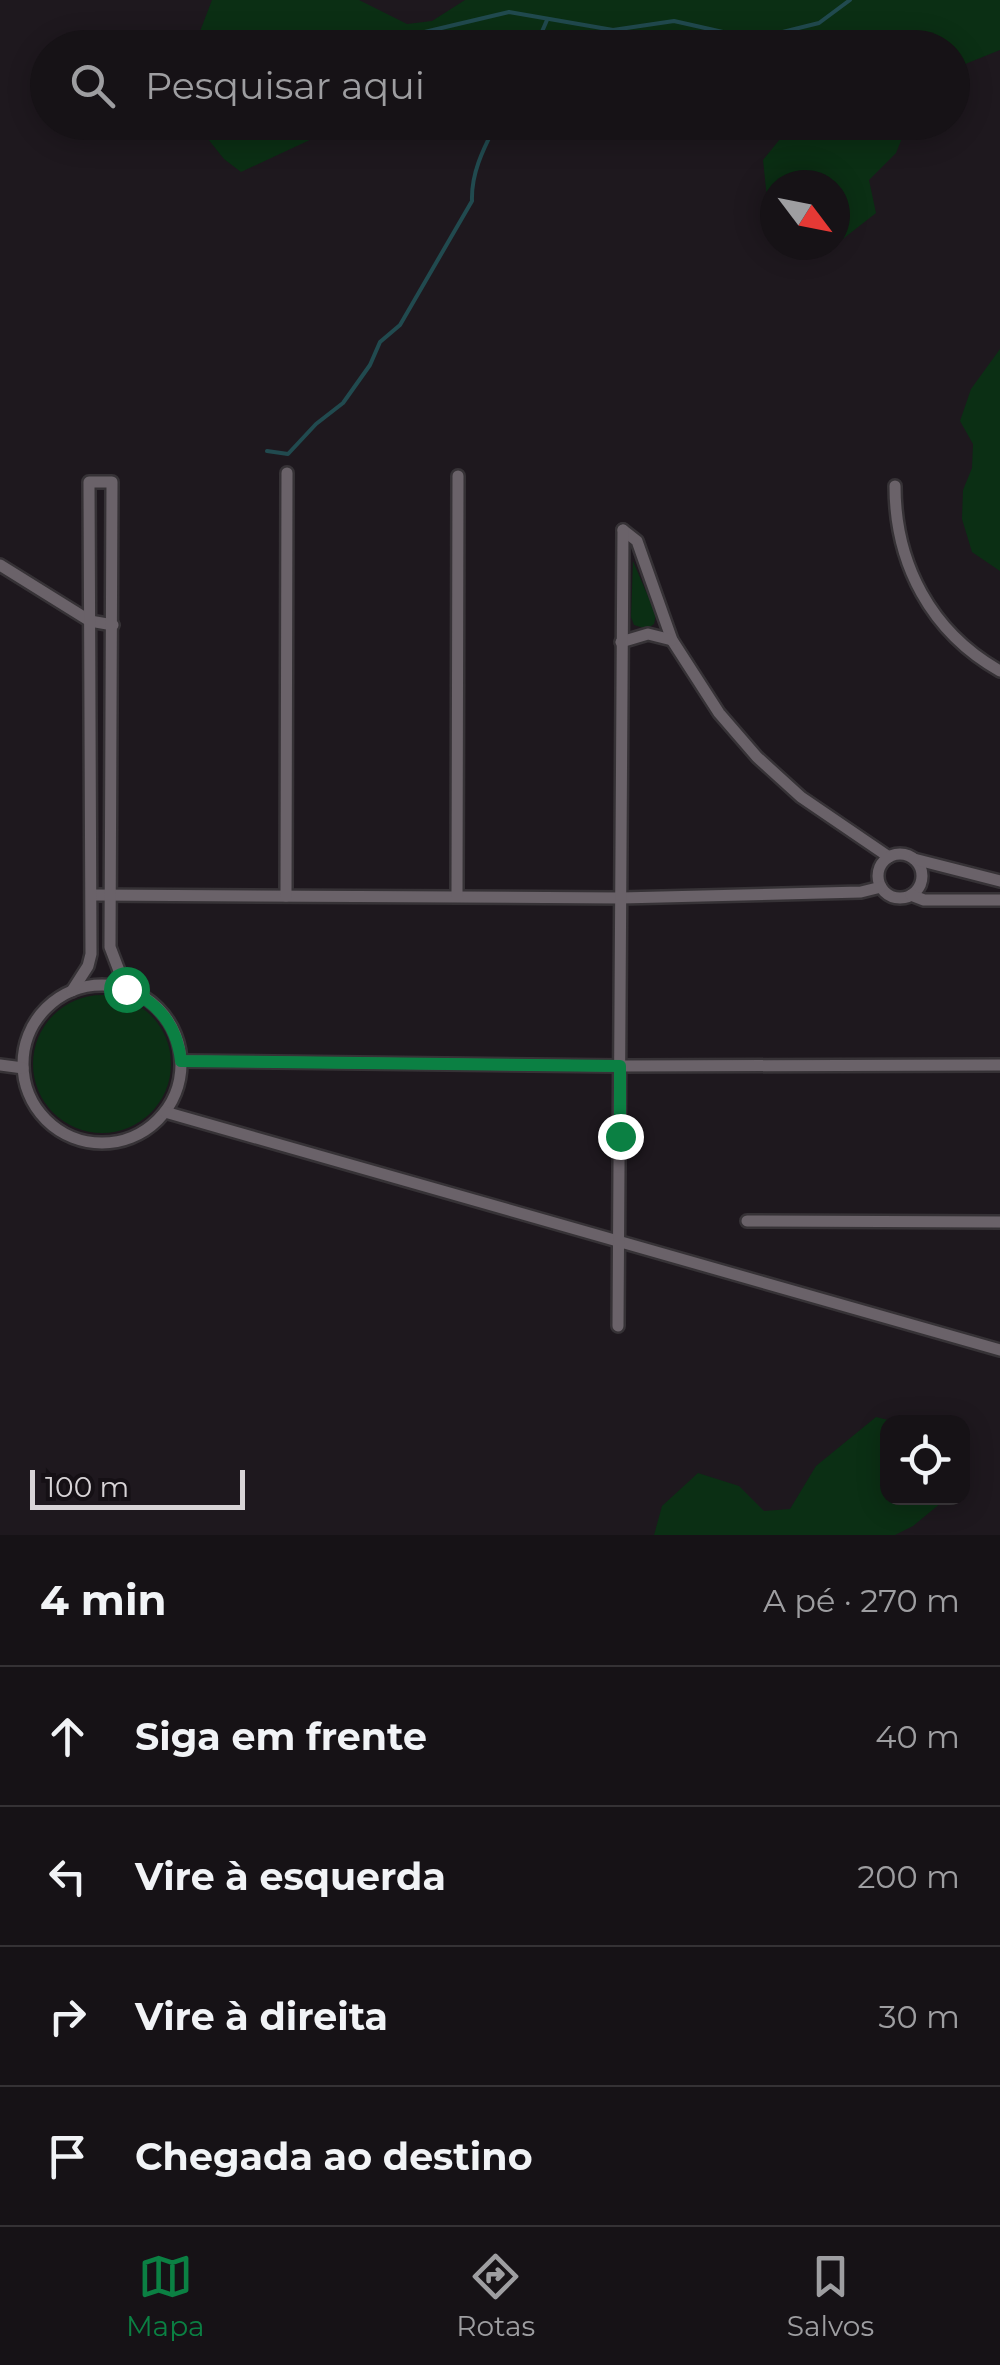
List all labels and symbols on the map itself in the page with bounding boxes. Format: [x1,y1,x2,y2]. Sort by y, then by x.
north arrow [760,170,850,260]
route start [104,967,150,1013]
route end [598,1114,644,1160]
scale bar [30,1465,245,1510]

